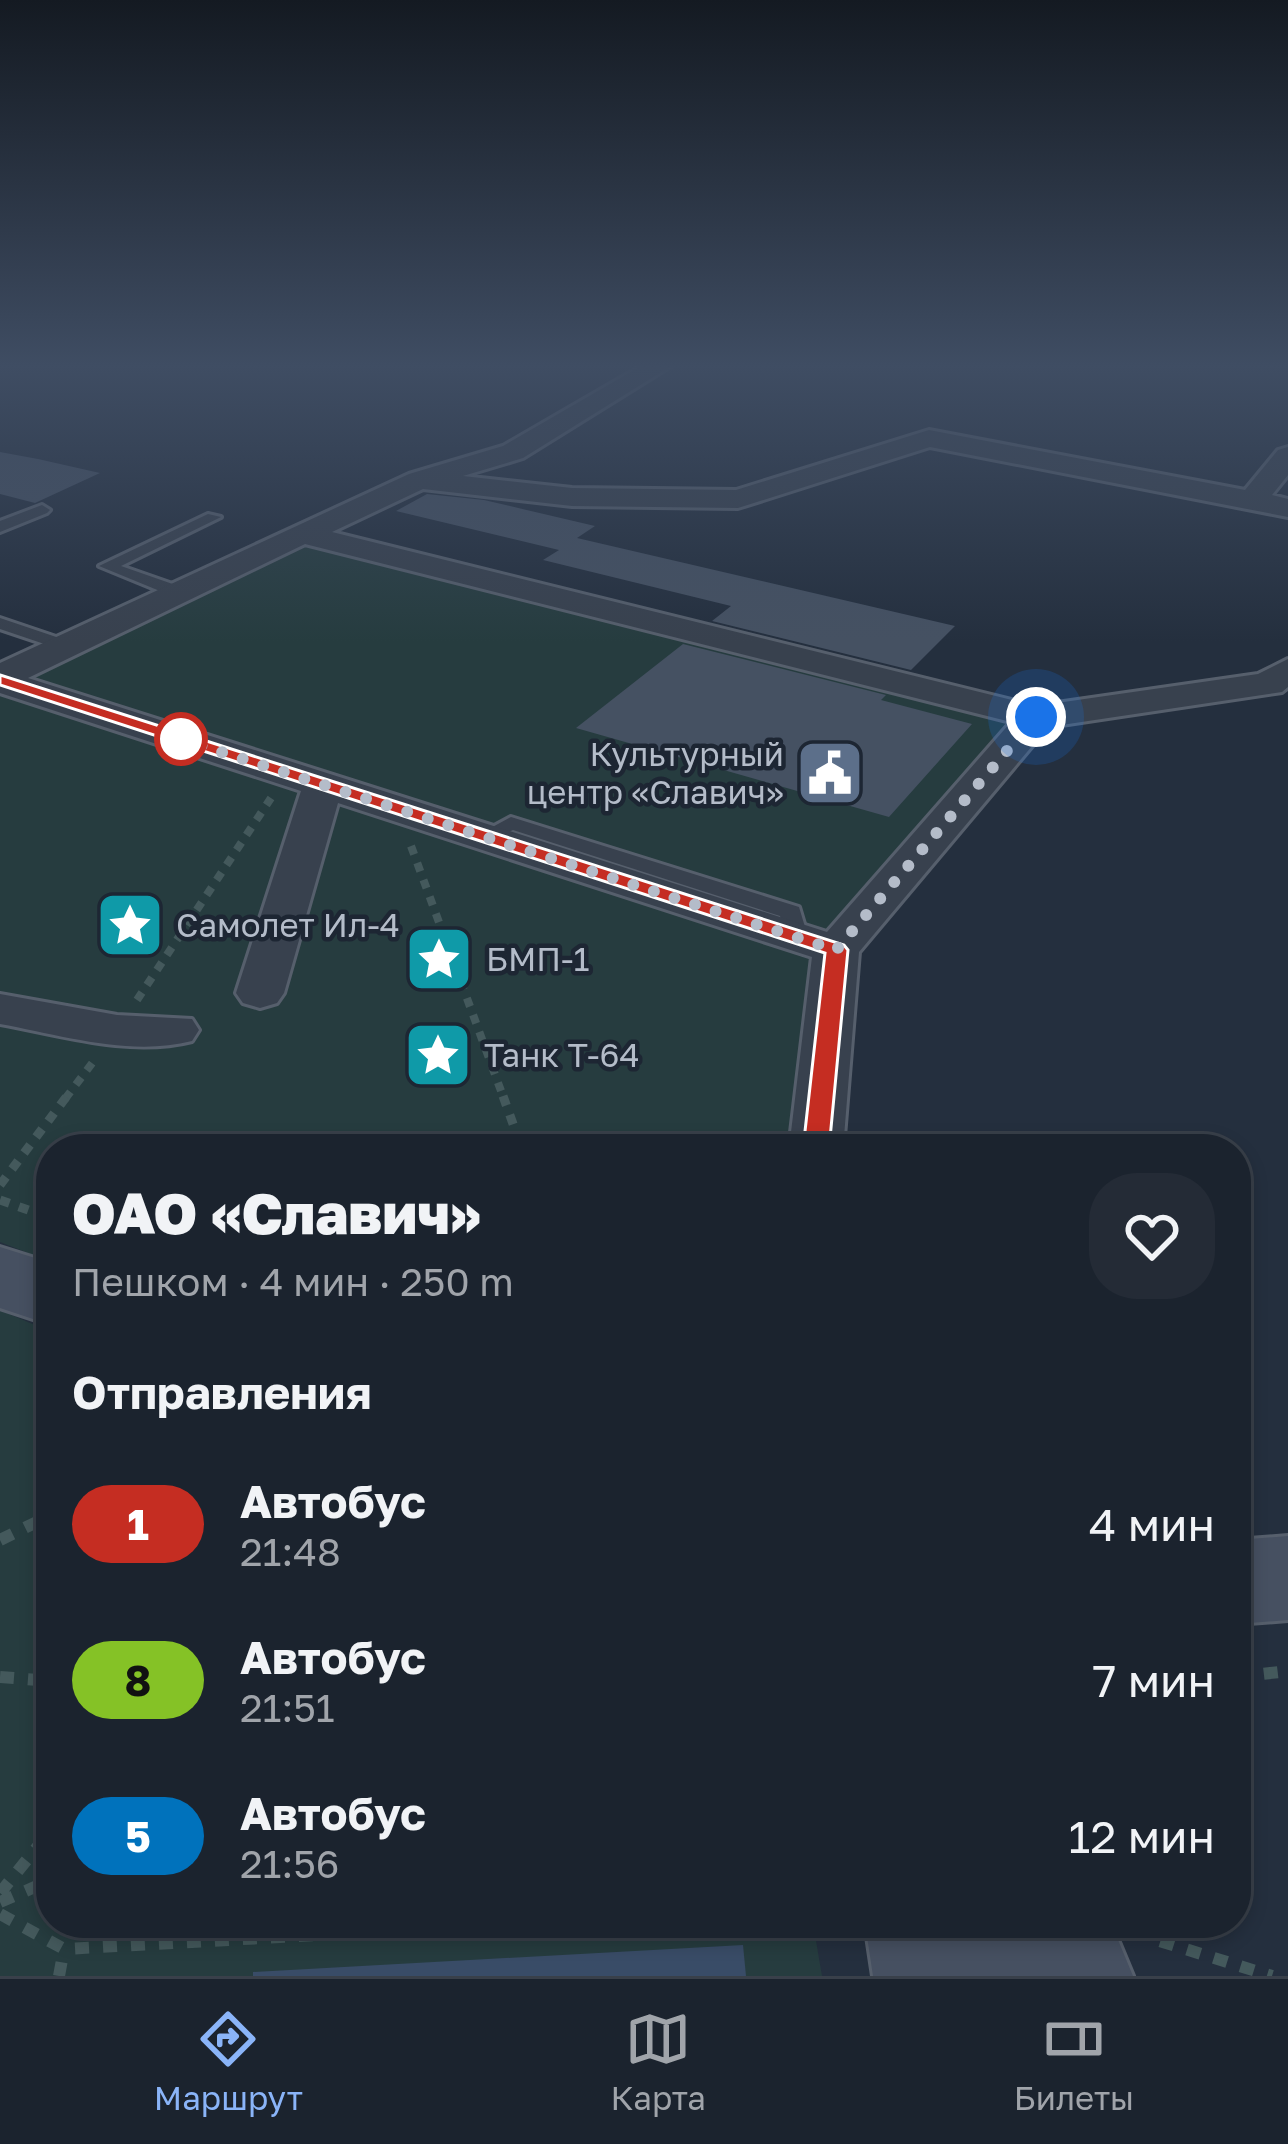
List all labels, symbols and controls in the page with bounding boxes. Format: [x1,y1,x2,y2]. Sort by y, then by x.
your location [1006,687,1066,747]
unlabelled marker [156,714,206,764]
place label: Культурный центр «Славич» [527,734,784,811]
public building icon: Культурный центр «Славич» [795,738,865,808]
place icon: Самолет Ил-4 [95,890,165,960]
place label: Самолет Ил-4 [176,905,400,944]
place icon: БМП-1 [404,924,474,994]
place label: БМП-1 [486,939,590,978]
place icon: Танк Т-64 [403,1020,473,1090]
place label: Танк Т-64 [484,1035,640,1074]
button: heart [1089,1173,1215,1299]
text: ОАО «Славич» [72,1178,480,1247]
text: Пешком · 4 мин · 250 m [72,1258,514,1305]
text: Отправления [72,1365,372,1419]
text: Автобус [240,1474,426,1528]
text: 4 мин [1089,1497,1215,1551]
text: 1 [127,1499,149,1549]
text: 21:48 [240,1528,341,1575]
text: Автобус [240,1630,426,1684]
text: 7 мин [1093,1653,1215,1707]
text: 8 [125,1655,151,1705]
text: 21:51 [240,1684,335,1731]
text: Автобус [240,1786,426,1840]
text: 12 мин [1069,1809,1215,1863]
text: 5 [125,1811,151,1861]
text: 21:56 [240,1840,339,1887]
tab: Маршрут [154,2006,303,2117]
tab: Карта [610,2006,706,2117]
tab: Билеты [1014,2006,1134,2117]

